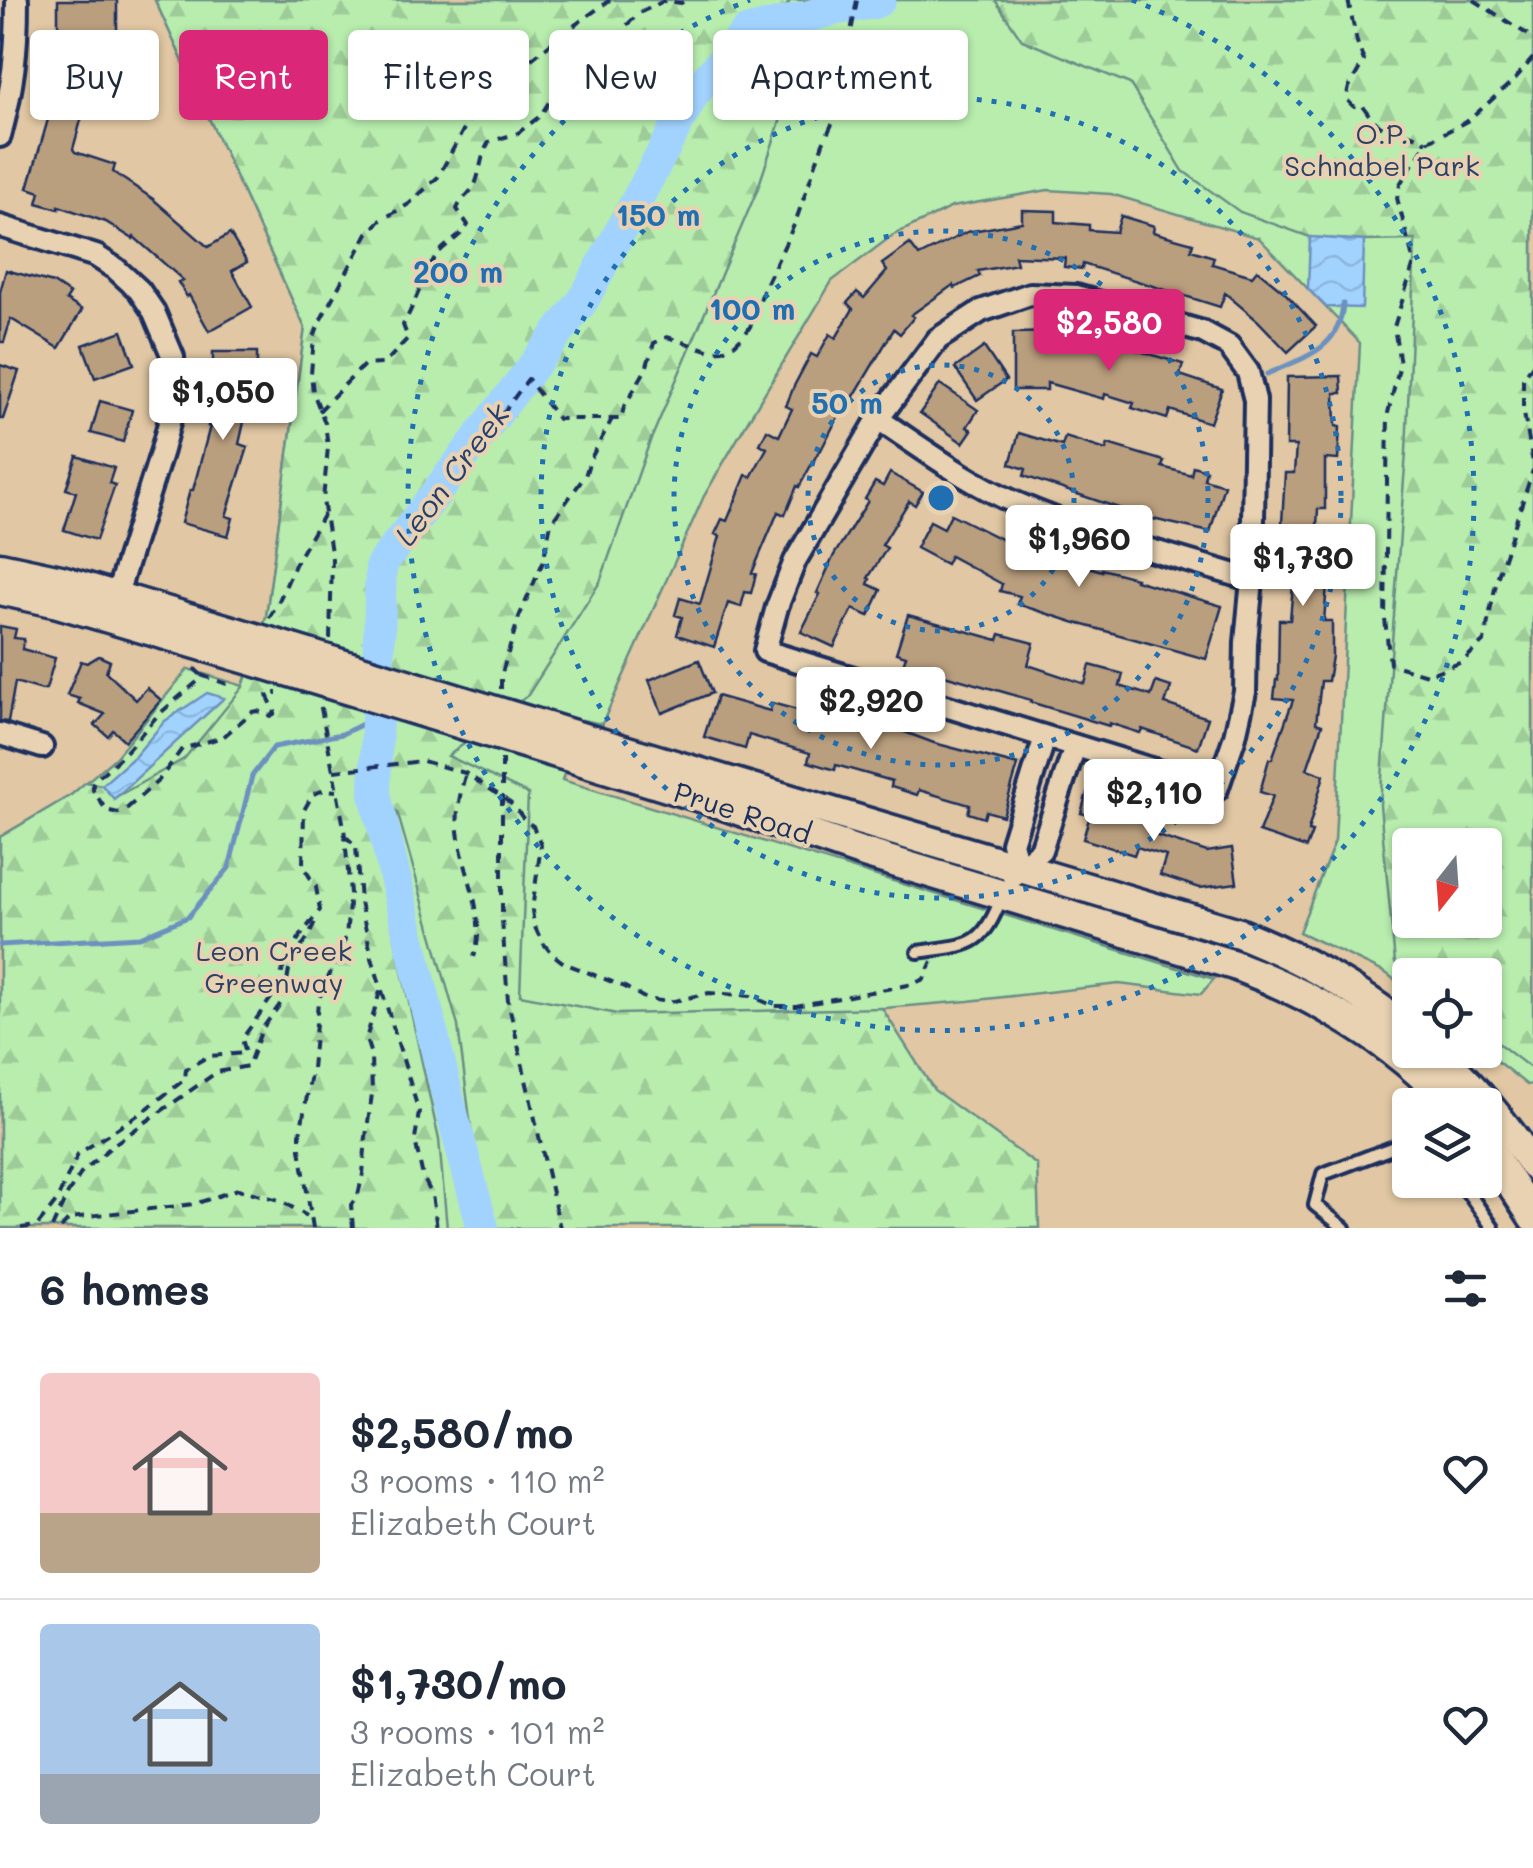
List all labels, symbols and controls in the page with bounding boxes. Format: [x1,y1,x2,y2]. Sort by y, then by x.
chip: Buy [30,30,159,120]
chip: Rent [179,30,328,120]
chip: Filters [348,30,529,120]
chip: New [549,30,693,120]
chip: Apartment [713,30,968,120]
park label: O.P. Schnabel Park [1284,115,1480,183]
text: 150 m [616,194,700,234]
text: 200 m [413,251,503,291]
text: 100 m [709,288,795,328]
pin: $2,580 [1028,289,1190,374]
text: $2,580 [1056,300,1162,342]
pin: $1,050 [142,358,304,443]
text: $1,050 [171,369,275,411]
text: 50 m [811,382,883,422]
water label: Leon Creek [384,394,518,553]
centre of rings [923,480,959,516]
pin: $1,960 [998,505,1160,590]
text: $1,960 [1028,516,1130,558]
pin: $1,730 [1222,524,1384,609]
text: $1,730 [1252,535,1354,577]
pin: $2,920 [790,667,952,752]
text: $2,920 [818,678,924,720]
pin: $2,110 [1073,759,1235,844]
text: $2,110 [1106,770,1202,812]
street label: Prue Road [670,773,816,851]
north arrow [1392,828,1502,938]
map controls [1392,828,1502,1198]
park label: Leon Creek Greenway [196,932,352,1000]
button: locate [1392,958,1502,1068]
button: layers [1392,1088,1502,1198]
text: 6 homes [40,1261,210,1316]
icon: filters [1438,1261,1493,1316]
text: $2,580/mo [350,1404,573,1459]
icon: home [120,1413,240,1533]
icon: heart [1438,1446,1493,1501]
text: 3 rooms · 110 m² [350,1459,605,1501]
text: Elizabeth Court [350,1501,596,1543]
text: $1,730/mo [350,1655,566,1710]
icon: home [120,1664,240,1784]
icon: heart [1438,1697,1493,1752]
text: 3 rooms · 101 m² [350,1710,605,1752]
text: Elizabeth Court [350,1752,596,1794]

